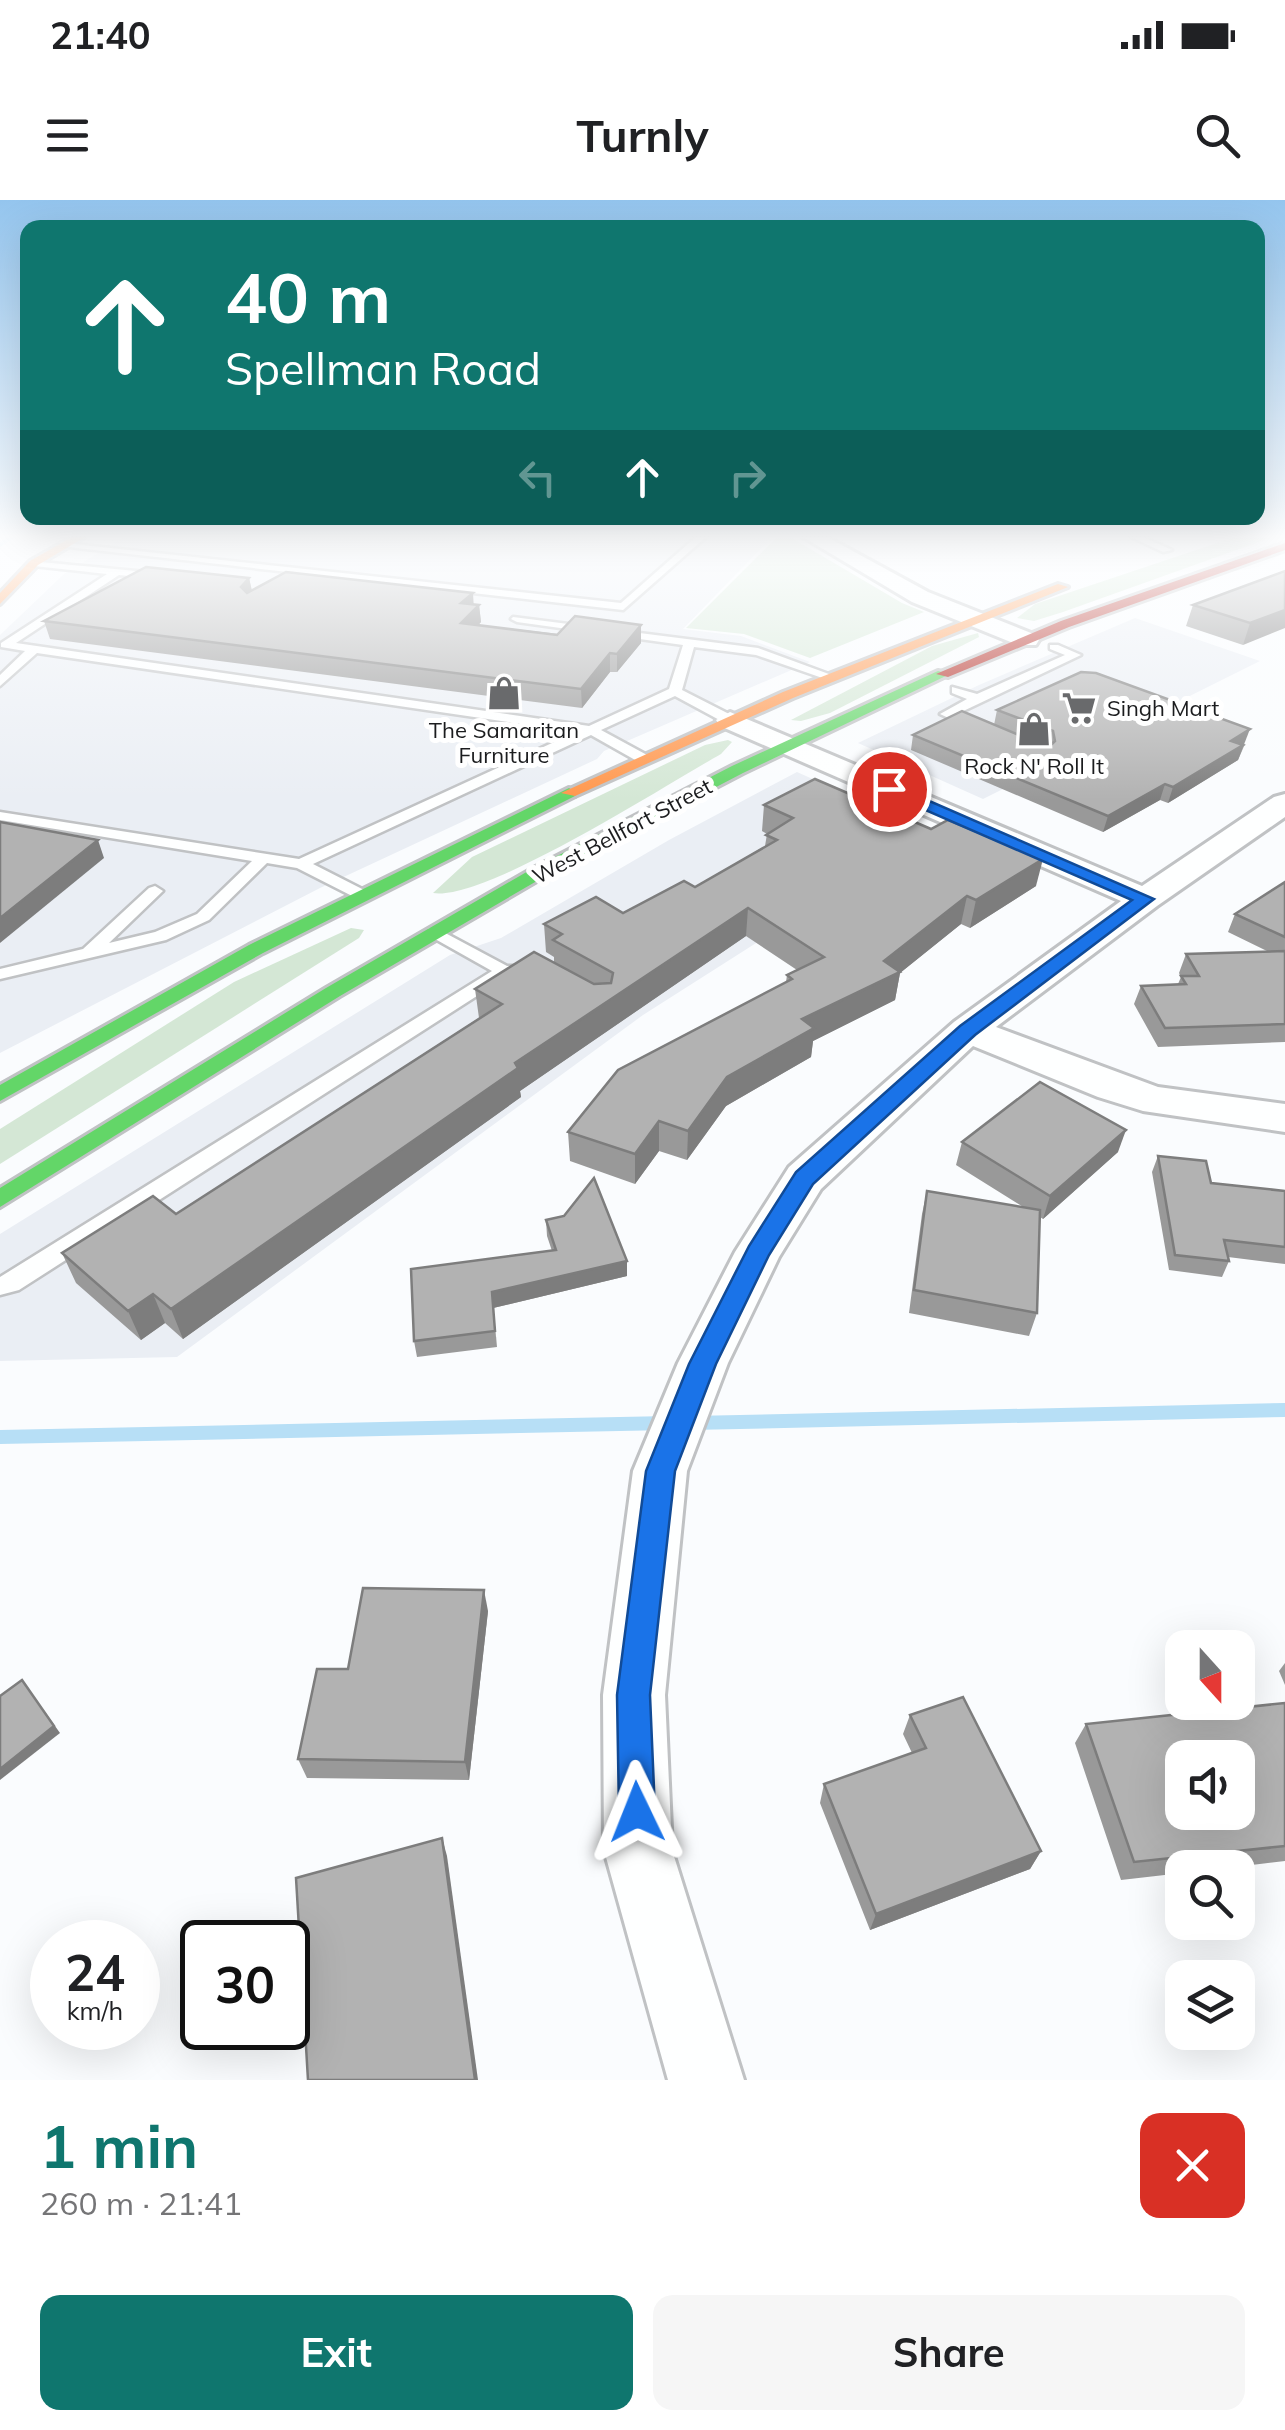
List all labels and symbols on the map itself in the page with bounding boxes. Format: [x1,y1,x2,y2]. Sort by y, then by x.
shop icon: The Samaritan Furniture [485,674,523,712]
supermarket icon: Singh Mart [1060,689,1098,727]
place label: Singh Mart [1107,694,1219,722]
shop icon: Rock N' Roll It [1015,710,1053,748]
place label: The Samaritan Furniture [429,716,579,769]
pin [847,747,932,832]
place label: Rock N' Roll It [964,752,1104,780]
street label: West Bellfort Street [527,772,717,890]
north arrow [1165,1630,1255,1720]
position arrow [585,1760,689,1864]
speed limit sign: 30 [180,1920,310,2050]

